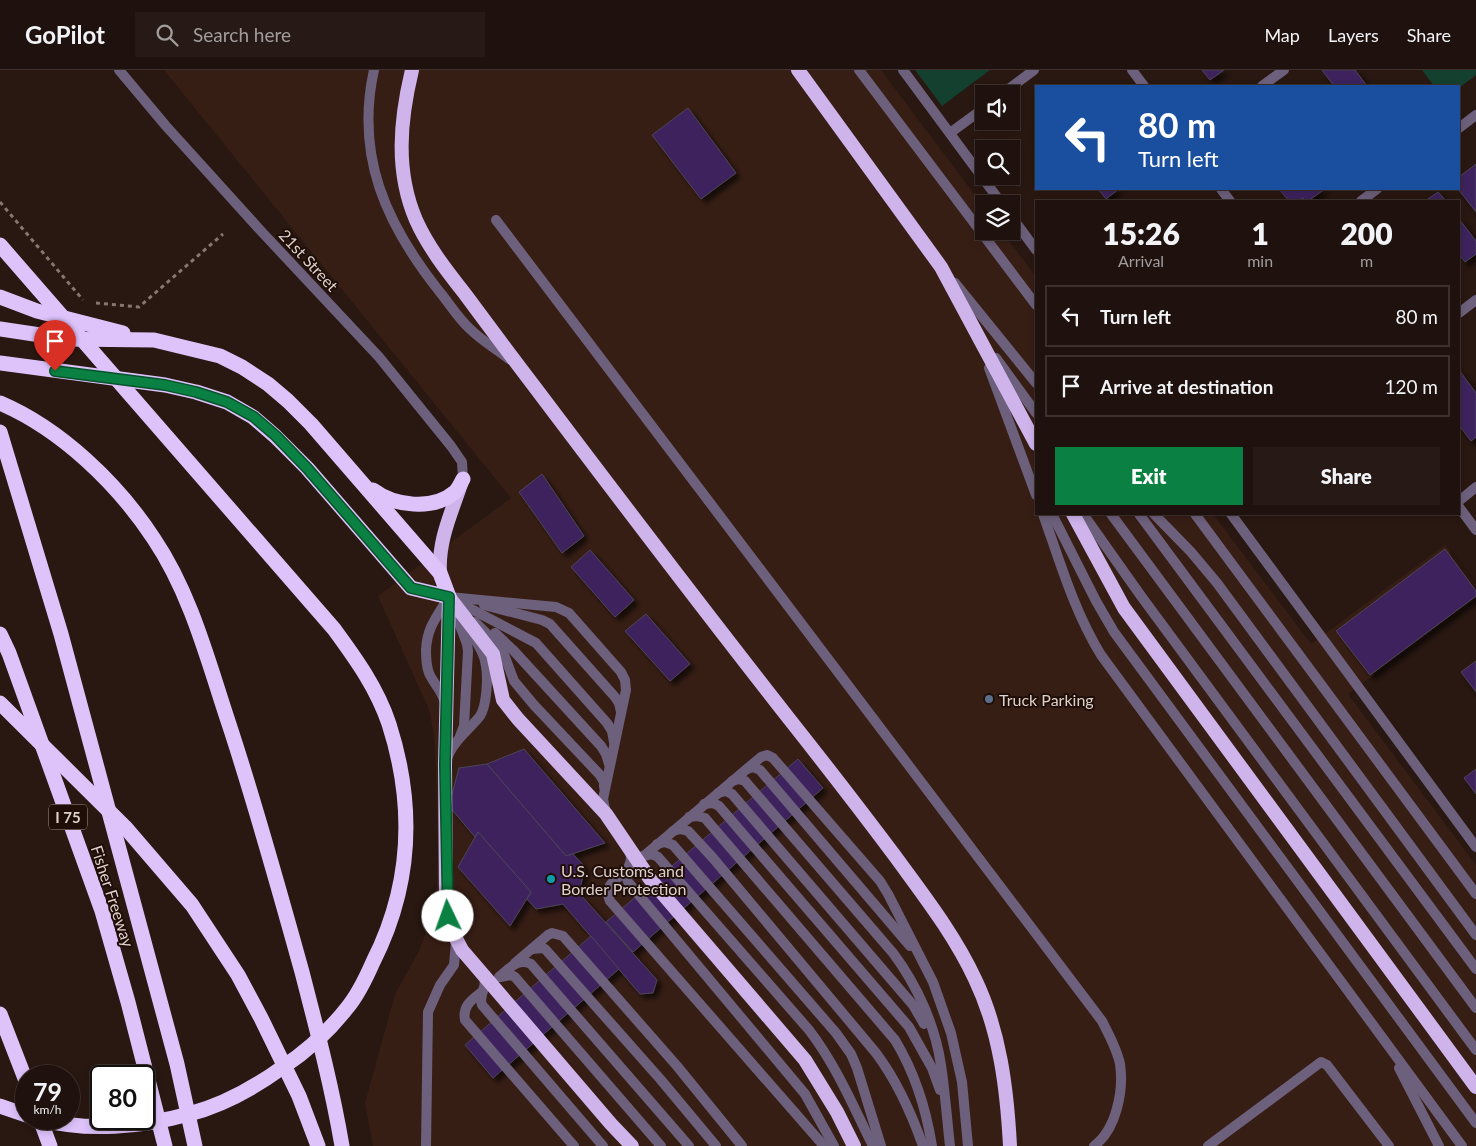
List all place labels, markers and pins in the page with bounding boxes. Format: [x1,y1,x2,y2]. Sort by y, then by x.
pin [34,320,76,371]
place label: Truck Parking [999,690,1094,709]
marker: Truck Parking [983,693,995,705]
place label: U.S. Customs and Border Protection [561,861,686,898]
marker: U.S. Customs and Border Protection [545,873,557,885]

